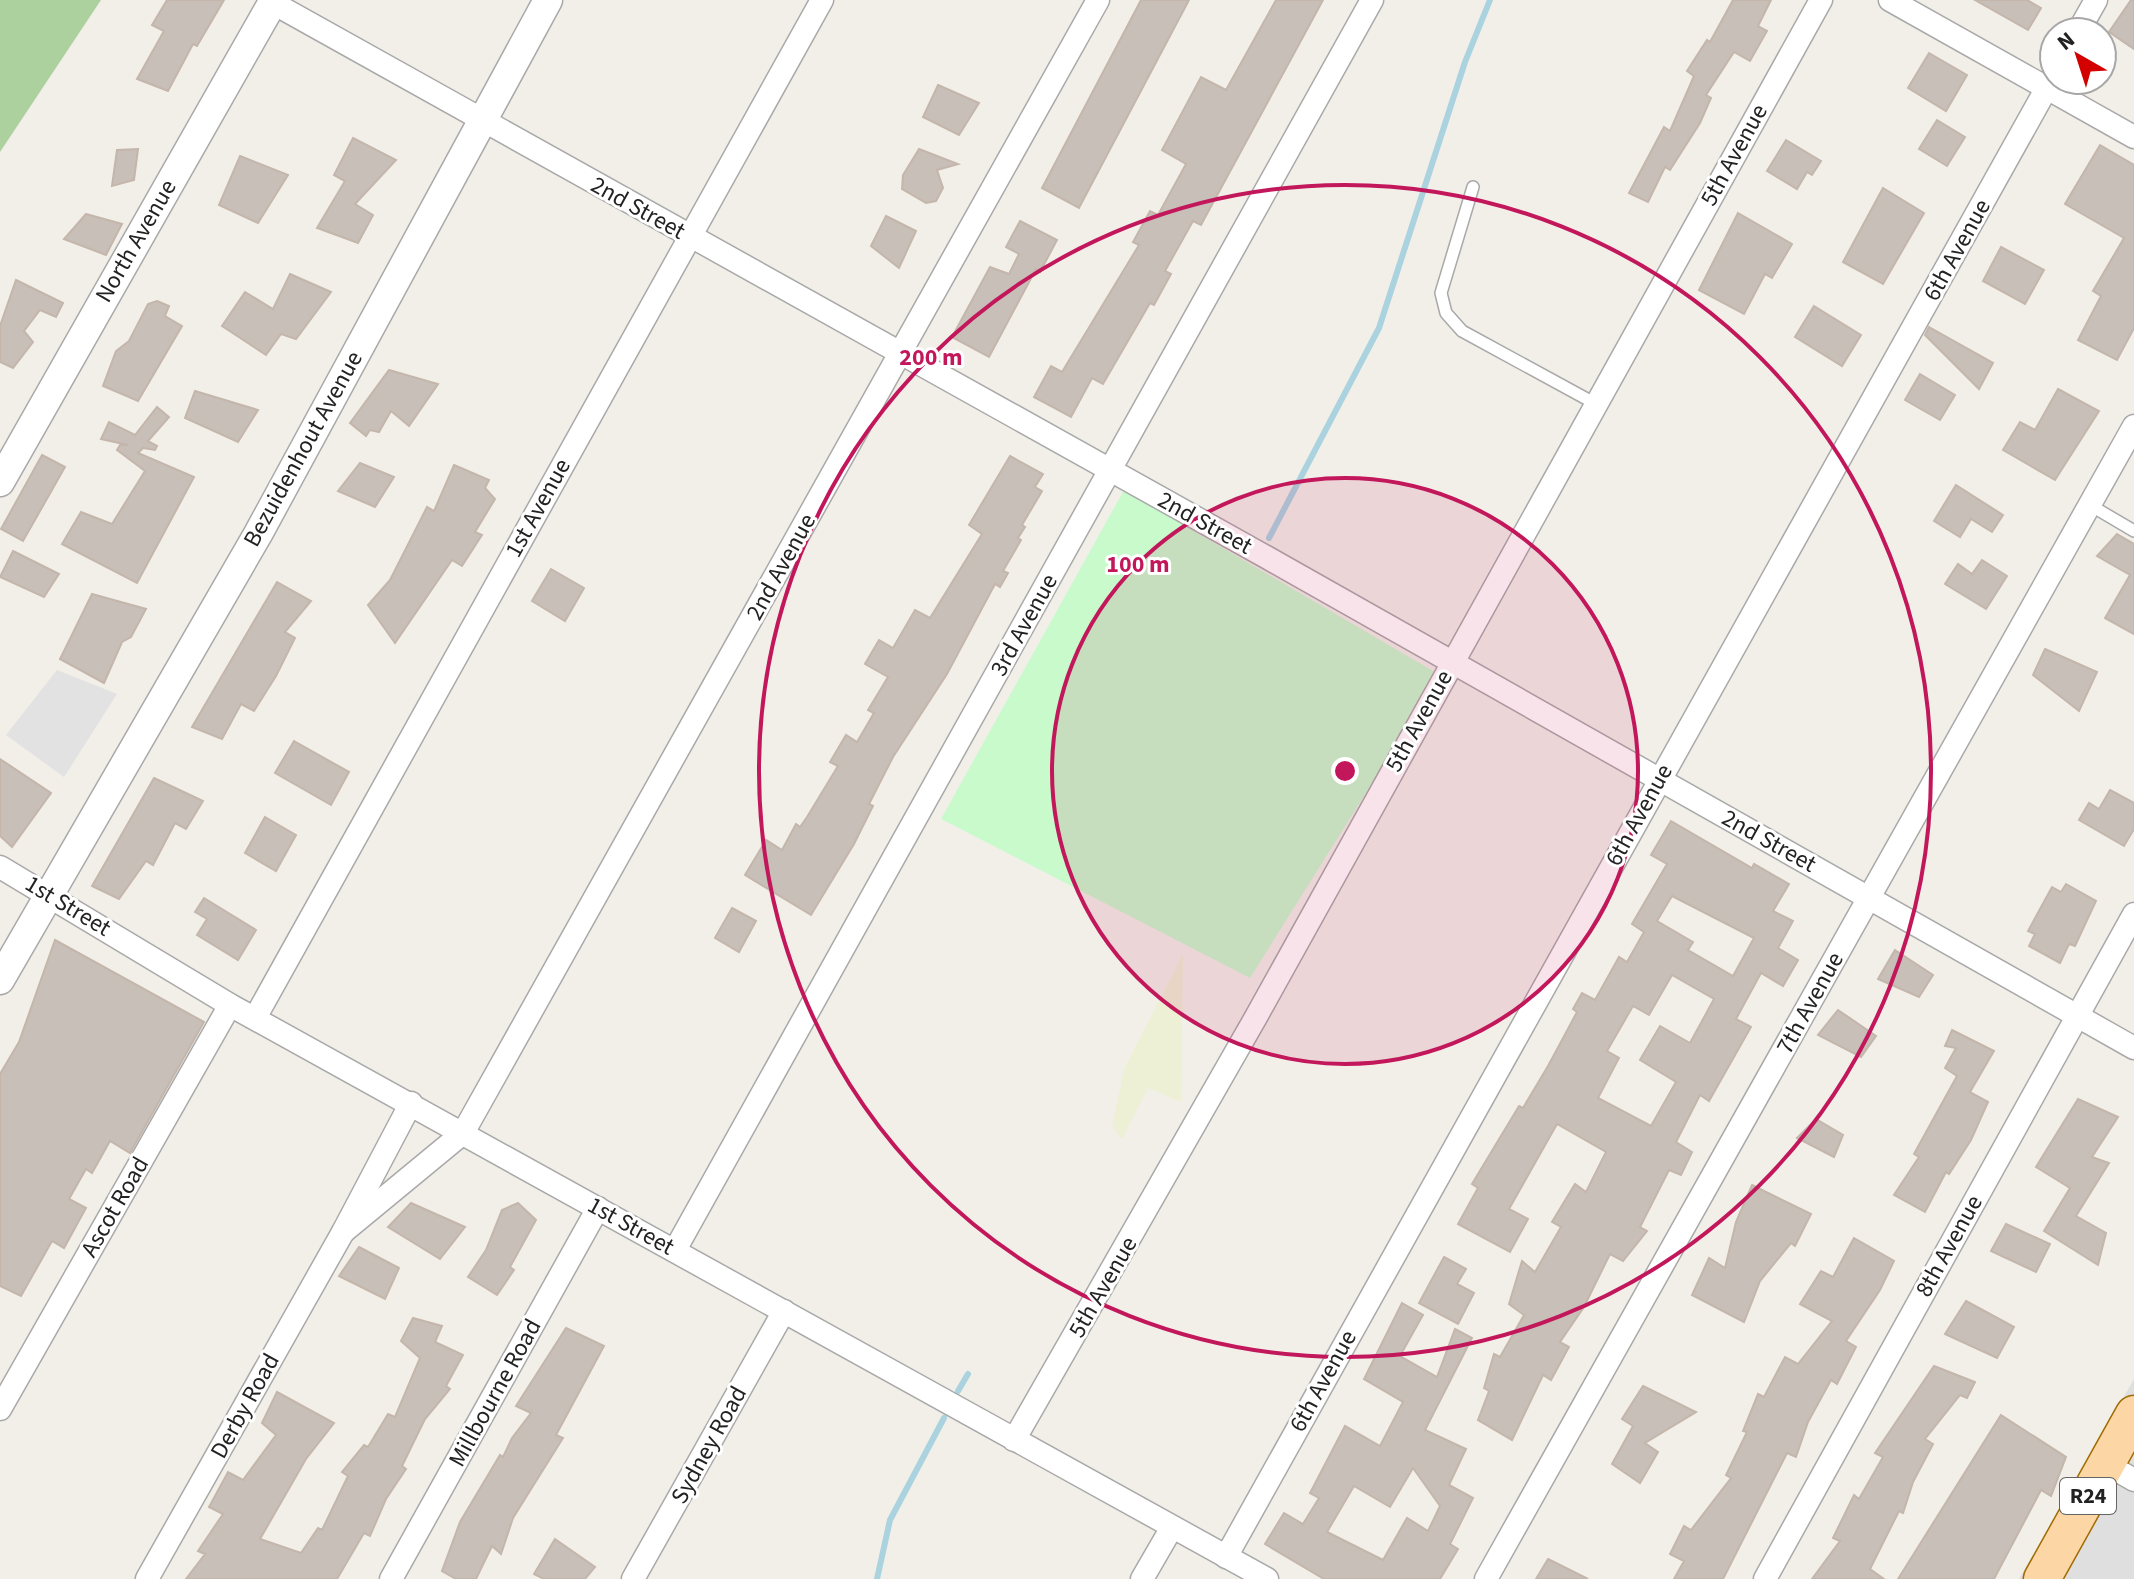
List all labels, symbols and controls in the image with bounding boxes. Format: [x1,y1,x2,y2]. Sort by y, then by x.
north arrow [2038,16,2118,96]
text: N [2050,24,2082,58]
street label: 5th Avenue [1692,98,1776,212]
street label: 2nd Street [584,168,692,248]
street label: North Avenue [87,173,185,309]
street label: 6th Avenue [1915,193,1999,307]
text: 200 m [899,340,963,375]
street label: Bezuidenhout Avenue [235,345,371,553]
street label: 1st Avenue [496,452,580,564]
street label: 2nd Street [1151,483,1259,563]
street label: 2nd Avenue [737,507,825,627]
text: 100 m [1106,547,1170,582]
street label: 3rd Avenue [982,567,1066,683]
street label: 5th Avenue [1377,664,1461,778]
centre of rings [1331,757,1359,785]
street label: 6th Avenue [1597,758,1681,872]
street label: 2nd Street [1715,801,1823,881]
street label: 1st Street [18,867,118,945]
street label: 7th Avenue [1768,946,1852,1060]
street label: Ascot Road [72,1150,158,1264]
street label: 1st Street [581,1188,681,1264]
street label: 8th Avenue [1907,1189,1991,1303]
street label: 5th Avenue [1060,1230,1146,1344]
street label: Millbourne Road [440,1313,550,1473]
street label: 6th Avenue [1281,1324,1365,1438]
street label: Derby Road [202,1347,288,1465]
street label: Sydney Road [662,1380,756,1510]
road number: R24 [2060,1478,2116,1514]

